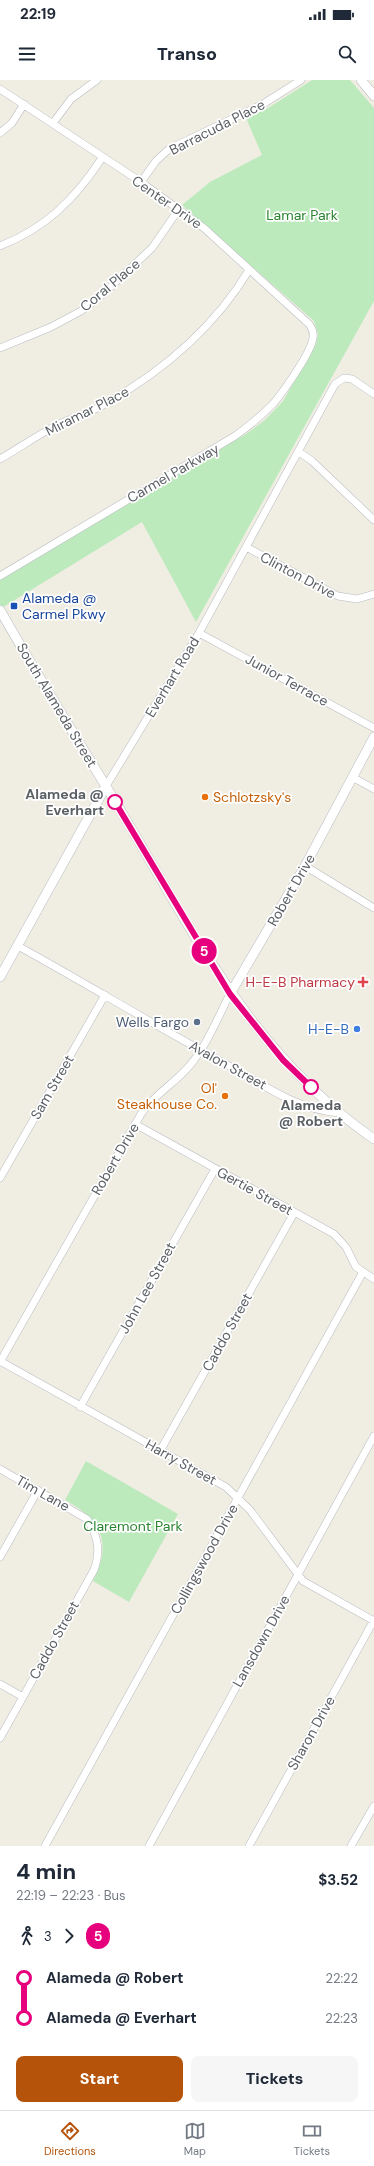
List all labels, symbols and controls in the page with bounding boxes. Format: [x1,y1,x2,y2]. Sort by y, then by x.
text: 22:19 [20,4,56,24]
text: Transo [157,42,217,66]
icon: menu [16,43,38,65]
icon: search [336,43,358,65]
street label: Barracuda Place [166,95,268,159]
street label: Center Drive [129,171,206,233]
park label: Lamar Park [266,206,338,224]
street label: Coral Place [76,255,144,315]
street label: Miramar Place [42,382,132,440]
street label: Carmel Parkway [124,439,222,507]
street label: Clinton Drive [257,548,339,602]
place label: Alameda @ Carmel Pkwy [22,589,106,623]
marker: Alameda @ Carmel Pkwy [9,601,19,611]
street label: Everhart Road [141,633,203,721]
street label: South Alameda Street [13,640,101,770]
street label: Junior Terrace [242,650,332,710]
place label: Alameda @ Everhart [25,785,104,819]
place label: Schlotzsky's [213,788,291,806]
marker: Schlotzsky's [200,792,210,802]
marker: Alameda @ Everhart [107,794,123,810]
street label: Robert Drive [263,851,319,929]
line badge: 5 [191,938,217,964]
text: 5 [200,942,208,960]
place label: H-E-B Pharmacy [245,973,355,991]
marker: H-E-B Pharmacy [358,977,368,987]
place label: Wells Fargo [116,1013,189,1031]
marker: Wells Fargo [192,1017,202,1027]
place label: H-E-B [308,1020,349,1038]
marker: H-E-B [352,1024,362,1034]
street label: Avalon Street [186,1036,270,1094]
street label: Sam Street [26,1051,78,1123]
place label: Ol' Steakhouse Co. [117,1079,217,1113]
marker: Alameda @ Robert [303,1079,319,1095]
marker: Ol' Steakhouse Co. [220,1091,230,1101]
place label: Alameda @ Robert [279,1096,343,1130]
street label: Robert Drive [87,1120,143,1198]
street label: Gertie Street [214,1163,296,1219]
street label: John Lee Street [115,1239,179,1337]
street label: Caddo Street [198,1290,256,1374]
street label: Harry Street [142,1435,220,1489]
street label: Tim Lane [13,1471,73,1515]
street label: Collingswood Drive [166,1501,242,1617]
park label: Claremont Park [83,1517,183,1535]
street label: Lansdown Drive [228,1592,294,1690]
street label: Caddo Street [25,1598,83,1682]
street label: Sharon Drive [283,1693,339,1773]
text: 4 min [16,1857,76,1886]
text: $3.52 [318,1870,358,1890]
text: 22:19 – 22:23 · Bus [16,1887,126,1904]
icon: walk [16,1925,38,1947]
icon: forward [58,1925,80,1947]
text: 5 [94,1927,102,1945]
text: 3 [44,1928,52,1945]
text: Alameda @ Robert [46,1968,184,1988]
text: 22:22 [325,1970,358,1987]
text: Alameda @ Everhart [46,2008,197,2028]
text: 22:23 [325,2010,358,2027]
button: Start [16,2056,183,2102]
button: Tickets [191,2056,358,2102]
tab: Directions [44,2120,96,2158]
tab: Map [184,2120,206,2158]
tab: Tickets [294,2120,330,2158]

